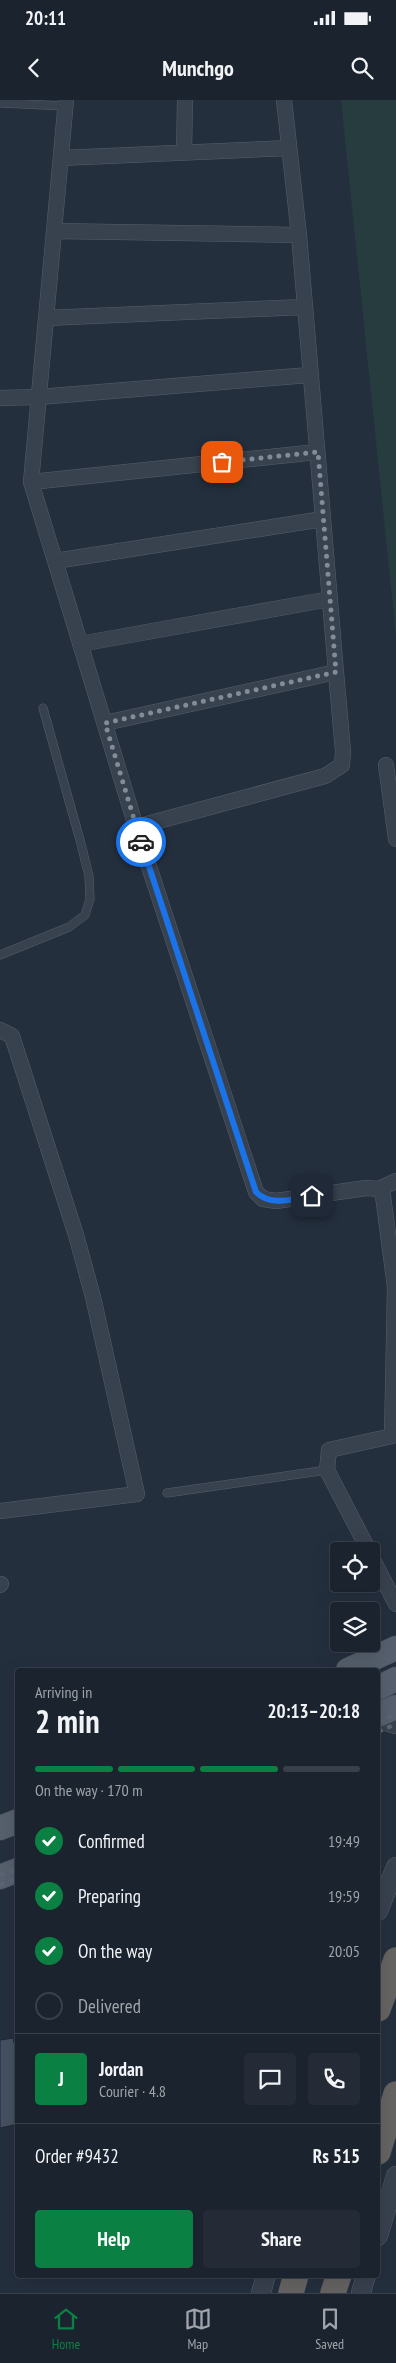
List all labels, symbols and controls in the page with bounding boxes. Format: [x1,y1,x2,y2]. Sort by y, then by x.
text: 20:11 [25,6,66,30]
icon: back [20,54,48,82]
text: Munchgo [162,54,234,82]
icon: search [348,54,376,82]
pin [201,441,243,483]
icon: bag [208,448,236,476]
courier [116,817,166,867]
icon: car [127,828,155,856]
pin [291,1175,333,1217]
icon: home [298,1182,326,1210]
map controls [330,1542,380,1652]
button: locate [330,1542,380,1592]
button: layers [330,1602,380,1652]
text: Arriving in [35,1682,92,1702]
text: 20:13–20:18 [267,1699,360,1723]
text: 2 min [35,1700,100,1742]
text: On the way · 170 m [35,1780,143,1800]
icon: check [35,1827,63,1855]
text: Confirmed [78,1829,145,1853]
text: 19:49 [328,1831,360,1851]
icon: check [35,1882,63,1910]
text: Preparing [78,1884,141,1908]
text: 19:59 [328,1886,360,1906]
icon: check [35,1937,63,1965]
text: On the way [78,1939,152,1963]
text: 20:05 [328,1941,360,1961]
text: Delivered [78,1994,141,2018]
button: chat [244,2053,296,2105]
button: phone [308,2053,360,2105]
text: Jordan [99,2057,143,2081]
text: J [58,2067,64,2091]
text: Courier · 4.8 [99,2081,166,2101]
text: Order #9432 [35,2144,119,2168]
text: Rs 515 [313,2144,360,2168]
button: Help [35,2210,193,2268]
button: Share [203,2210,360,2268]
tab: Home [52,2305,80,2353]
tab: Map [184,2305,212,2353]
tab: Saved [315,2305,344,2353]

